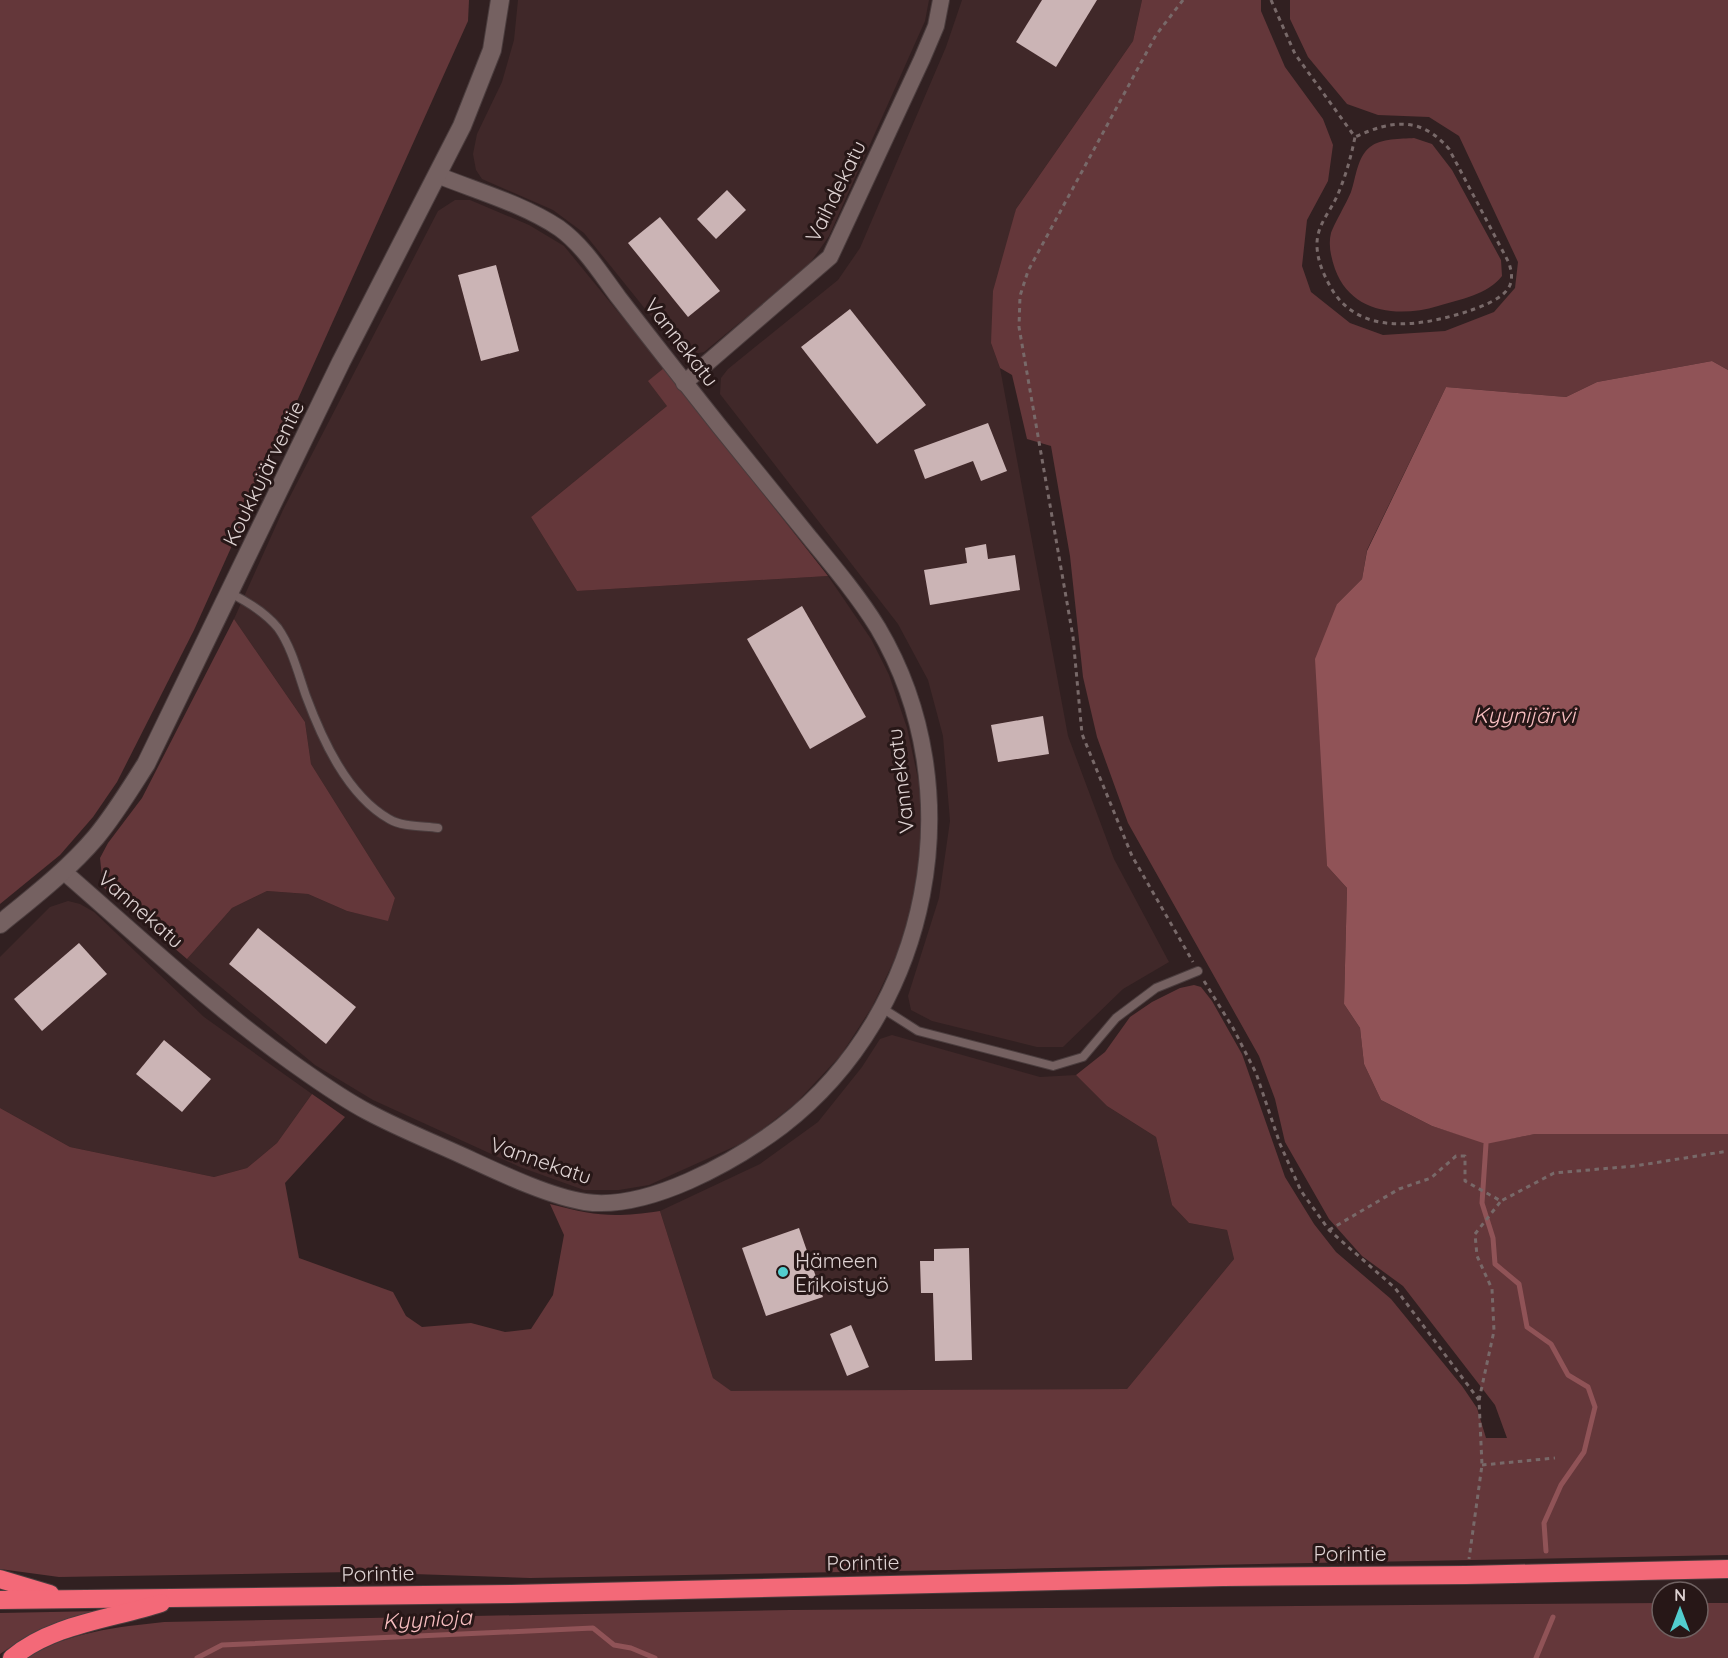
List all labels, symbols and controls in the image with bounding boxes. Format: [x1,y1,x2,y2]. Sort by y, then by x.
street label: Vaihdekatu [799,136,871,246]
street label: Vannekatu [639,292,725,392]
street label: Koukkujärventie [217,396,309,550]
water label: Kyynijärvi [1473,701,1577,729]
street label: Vannekatu [881,727,919,835]
street label: Vannekatu [93,865,189,953]
street label: Vannekatu [487,1131,595,1189]
place label: Hämeen Erikoistyö [795,1247,889,1297]
marker: Hämeen Erikoistyö [776,1265,790,1279]
street label: Porintie [1313,1540,1387,1566]
street label: Porintie [826,1548,900,1576]
street label: Porintie [341,1559,415,1587]
north arrow [1650,1580,1710,1640]
text: N [1674,1585,1686,1605]
water label: Kyynioja [382,1603,474,1635]

